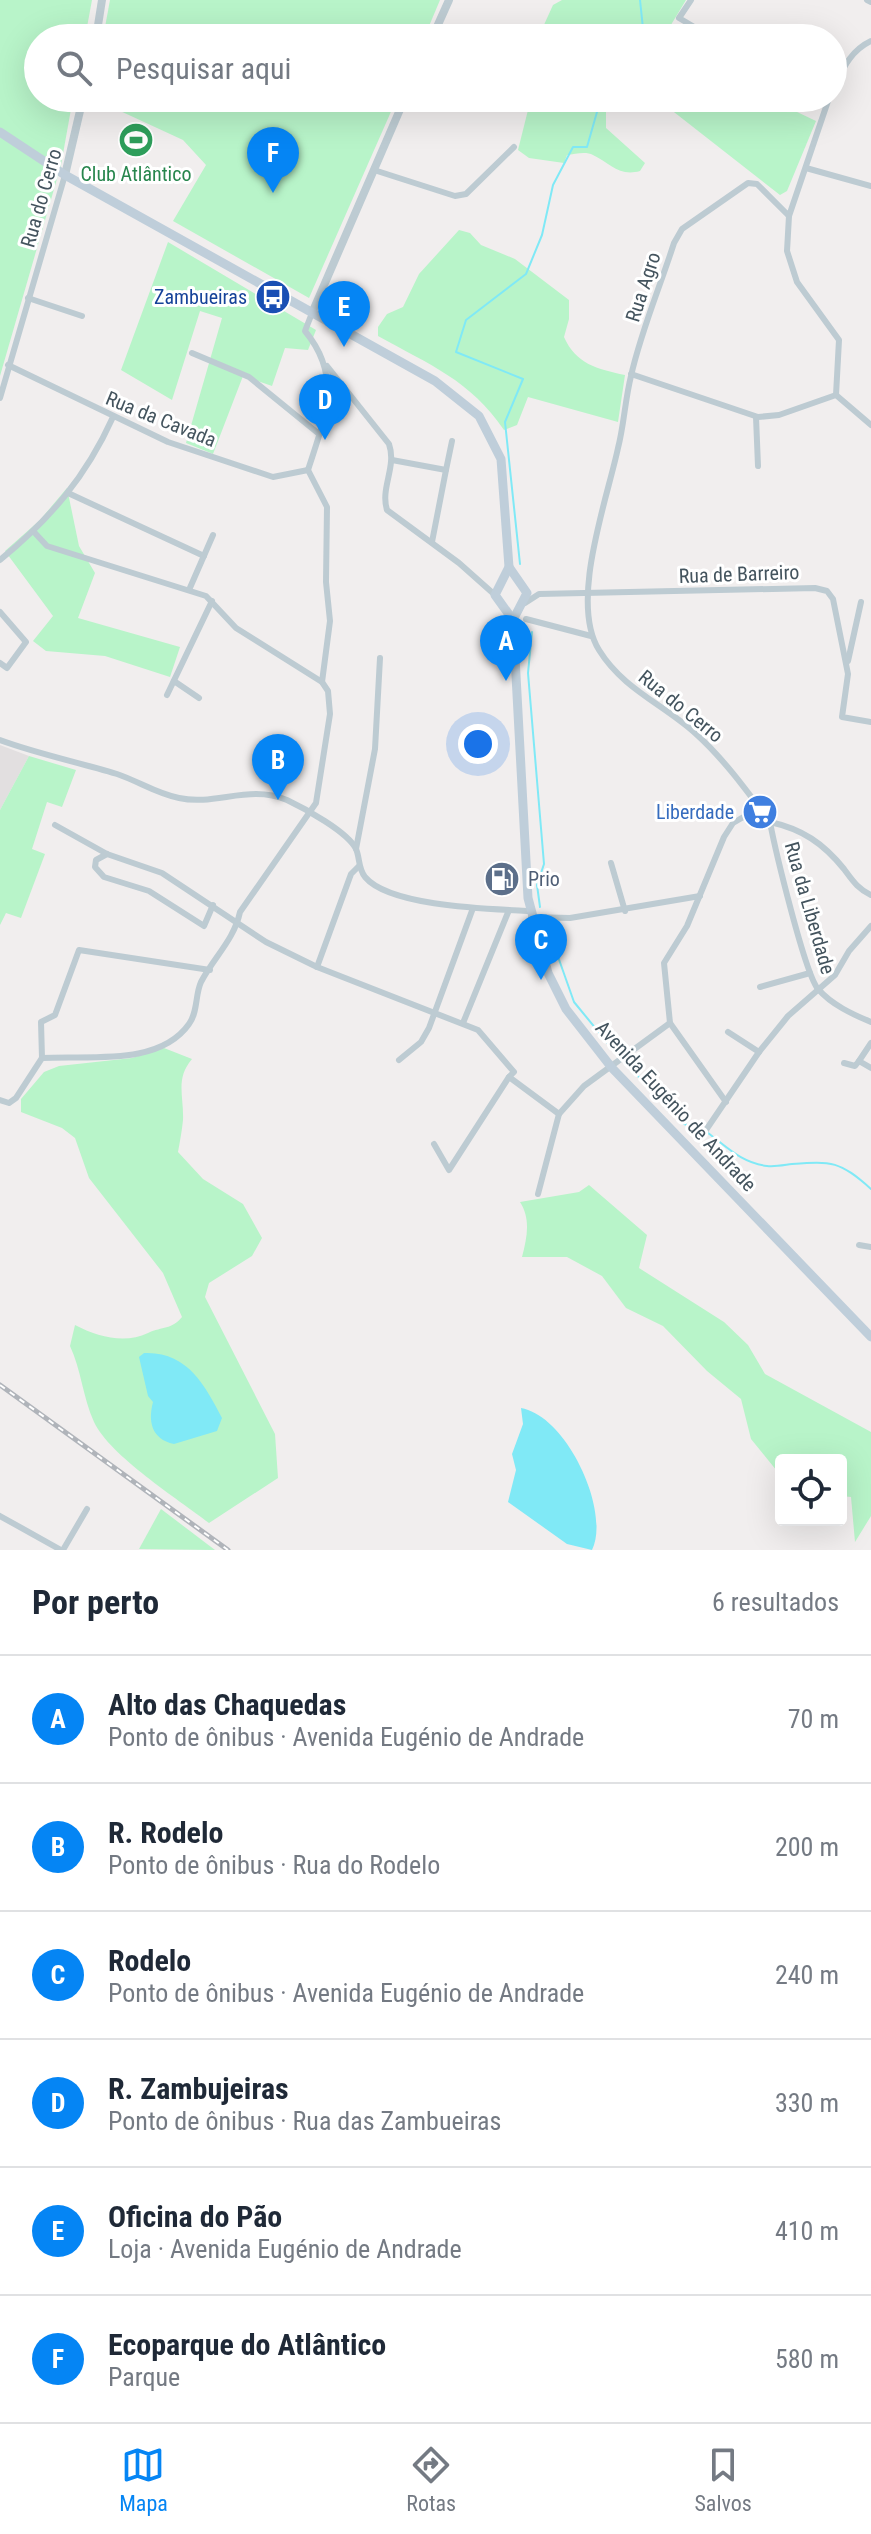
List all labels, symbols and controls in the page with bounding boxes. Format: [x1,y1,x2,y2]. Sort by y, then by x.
search box [24,24,847,112]
icon: search [52,46,96,90]
text: Pesquisar aqui [116,51,291,86]
sports icon: Club Atlântico [117,121,155,159]
pin: F [247,127,299,193]
street label: Rua do Cerro [15,146,67,250]
place label: Club Atlântico [81,162,191,186]
street label: Rua Agro [620,249,666,325]
bus stop icon: Zambueiras [254,278,292,316]
pin: E [318,281,370,347]
place label: Zambueiras [154,285,247,309]
pin: D [299,374,351,440]
street label: Rua da Cavada [102,386,220,452]
street label: Rua de Barreiro [678,560,800,588]
pin: A [480,615,532,681]
street label: Rua do Cerro [634,665,728,747]
your location [458,724,498,764]
pin: B [252,734,304,800]
supermarket icon: Liberdade [741,793,779,831]
place label: Liberdade [656,800,734,824]
street label: Rua da Liberdade [780,839,840,977]
fuel station icon: Prio [483,860,521,898]
place label: Prio [528,867,560,891]
pin: C [515,914,567,980]
street label: Avenida Eugénio de Andrade [591,1016,761,1196]
map controls [775,1454,847,1526]
button: locate [775,1454,847,1526]
text: Por perto [32,1582,159,1622]
text: 6 resultados [712,1587,839,1617]
text: Alto das Chaquedas [108,1687,346,1722]
text: A [50,1704,66,1734]
text: 70 m [788,1704,839,1734]
text: Ponto de ônibus · Avenida Eugénio de Andrade [108,1722,584,1752]
text: R. Rodelo [108,1815,223,1850]
text: B [51,1832,65,1862]
text: 200 m [775,1832,839,1862]
text: Ponto de ônibus · Rua do Rodelo [108,1850,440,1880]
text: Rodelo [108,1943,191,1978]
text: C [51,1960,65,1990]
text: 240 m [775,1960,839,1990]
text: Ponto de ônibus · Avenida Eugénio de Andrade [108,1978,584,2008]
text: R. Zambujeiras [108,2071,289,2106]
text: D [51,2088,65,2118]
text: 330 m [775,2088,839,2118]
text: Ponto de ônibus · Rua das Zambueiras [108,2106,501,2136]
text: Oficina do Pão [108,2199,282,2234]
text: E [52,2216,64,2246]
text: 410 m [775,2216,839,2246]
text: Loja · Avenida Eugénio de Andrade [108,2234,462,2264]
text: Ecoparque do Atlântico [108,2327,386,2362]
text: F [52,2344,64,2374]
text: 580 m [775,2344,839,2374]
text: Parque [108,2362,180,2392]
tab: Mapa [119,2443,168,2516]
tab: Rotas [406,2443,456,2516]
tab: Salvos [694,2443,752,2516]

